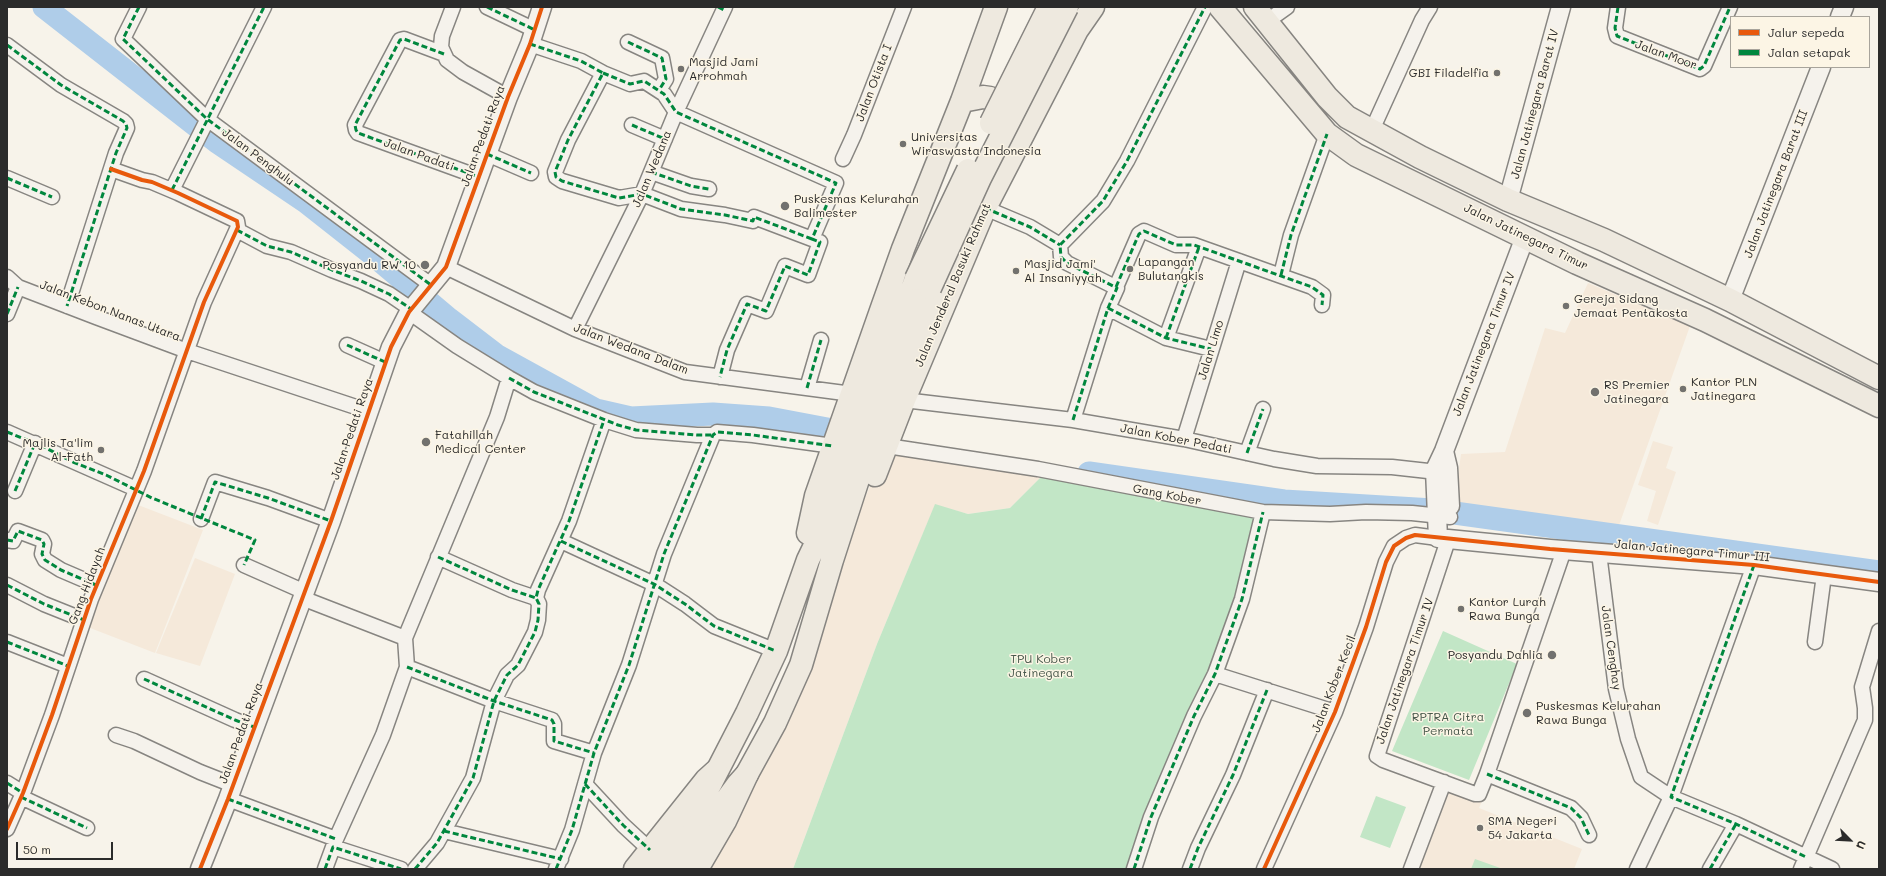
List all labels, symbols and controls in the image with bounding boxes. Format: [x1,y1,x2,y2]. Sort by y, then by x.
legend [1730,16,1870,68]
text: Jalur sepeda [1768,24,1845,40]
street label: Jalan Jatinegara Barat IV [1508,28,1562,180]
street label: Jalan Moor [1633,37,1699,73]
street label: Jalan Otista I [853,43,895,123]
text: Jalan setapak [1768,44,1850,60]
place label: Masjid Jami Arrohmah [689,55,758,83]
marker: Masjid Jami Arrohmah [676,64,686,74]
place label: GBI Filadelfia [1409,66,1489,80]
marker: GBI Filadelfia [1492,68,1502,78]
street label: Jalan Pedati Raya [458,83,508,189]
street label: Jalan Jatinegara Barat III [1741,108,1811,260]
street label: Jalan Penghulu [219,125,297,189]
street label: Jalan Wedana [629,128,675,210]
place label: Universitas Wiraswasta Indonesia [911,130,1041,158]
street label: Jalan Padati [382,136,456,174]
marker: Universitas Wiraswasta Indonesia [898,139,908,149]
place label: Puskesmas Kelurahan Balimester [794,192,919,220]
marker: Puskesmas Kelurahan Balimester [779,200,791,212]
street label: Jalan Jenderal Basuki Rahmat [912,201,994,369]
street label: Jalan Jatinegara Timur [1462,201,1590,273]
place label: Lapangan Bulutangkis [1138,255,1204,283]
place label: Masjid Jami' Al Insaniyyah [1024,257,1101,285]
place label: Posyandu RW 10 [322,258,416,272]
marker: Posyandu RW 10 [419,259,431,271]
marker: Lapangan Bulutangkis [1125,264,1135,274]
marker: Masjid Jami' Al Insaniyyah [1011,266,1021,276]
street label: Jalan Jatinegara Timur IV [1450,270,1518,418]
street label: Jalan Kebon Nanas Utara [38,278,182,344]
place label: Gereja Sidang Jemaat Pentakosta [1574,292,1688,320]
marker: Gereja Sidang Jemaat Pentakosta [1561,301,1571,311]
street label: Jalan Limo [1195,318,1227,382]
street label: Jalan Wedana Dalam [572,320,690,378]
place label: Kantor PLN Jatinegara [1691,375,1757,403]
street label: Jalan Pedati Raya [328,376,376,482]
place label: RS Premier Jatinegara [1604,378,1670,406]
marker: Kantor PLN Jatinegara [1678,384,1688,394]
marker: RS Premier Jatinegara [1589,386,1601,398]
street label: Jalan Kober Pedati [1119,421,1233,457]
place label: Fatahillah Medical Center [435,428,526,456]
place label: Majlis Ta'lim Al-Fath [23,436,93,464]
marker: Fatahillah Medical Center [420,436,432,448]
marker: Majlis Ta'lim Al-Fath [96,445,106,455]
street label: Gang Kober [1132,481,1202,509]
street label: Jalan Jatinegara Timur III [1614,537,1770,565]
street label: Gang Hidayah [66,545,108,627]
place label: Kantor Lurah Rawa Bunga [1469,595,1546,623]
street label: Jalan Jatinegara Timur IV [1373,596,1437,746]
marker: Kantor Lurah Rawa Bunga [1456,604,1466,614]
street label: Jalan Cenghay [1598,605,1624,691]
street label: Jalan Kober Kecil [1309,633,1359,735]
place label: Posyandu Dahlia [1448,648,1543,662]
marker: Posyandu Dahlia [1546,649,1558,661]
park label: TPU Kober Jatinegara [1008,652,1074,680]
street label: Jalan Pedati Raya [216,680,266,786]
place label: Puskesmas Kelurahan Rawa Bunga [1536,699,1661,727]
marker: Puskesmas Kelurahan Rawa Bunga [1521,707,1533,719]
park label: RPTRA Citra Permata [1412,710,1484,738]
place label: SMA Negeri 54 Jakarta [1488,814,1557,842]
north arrow [1830,820,1870,860]
marker: SMA Negeri 54 Jakarta [1475,823,1485,833]
scale bar [18,834,115,860]
text: U [1853,838,1870,852]
text: 50 m [23,841,51,857]

